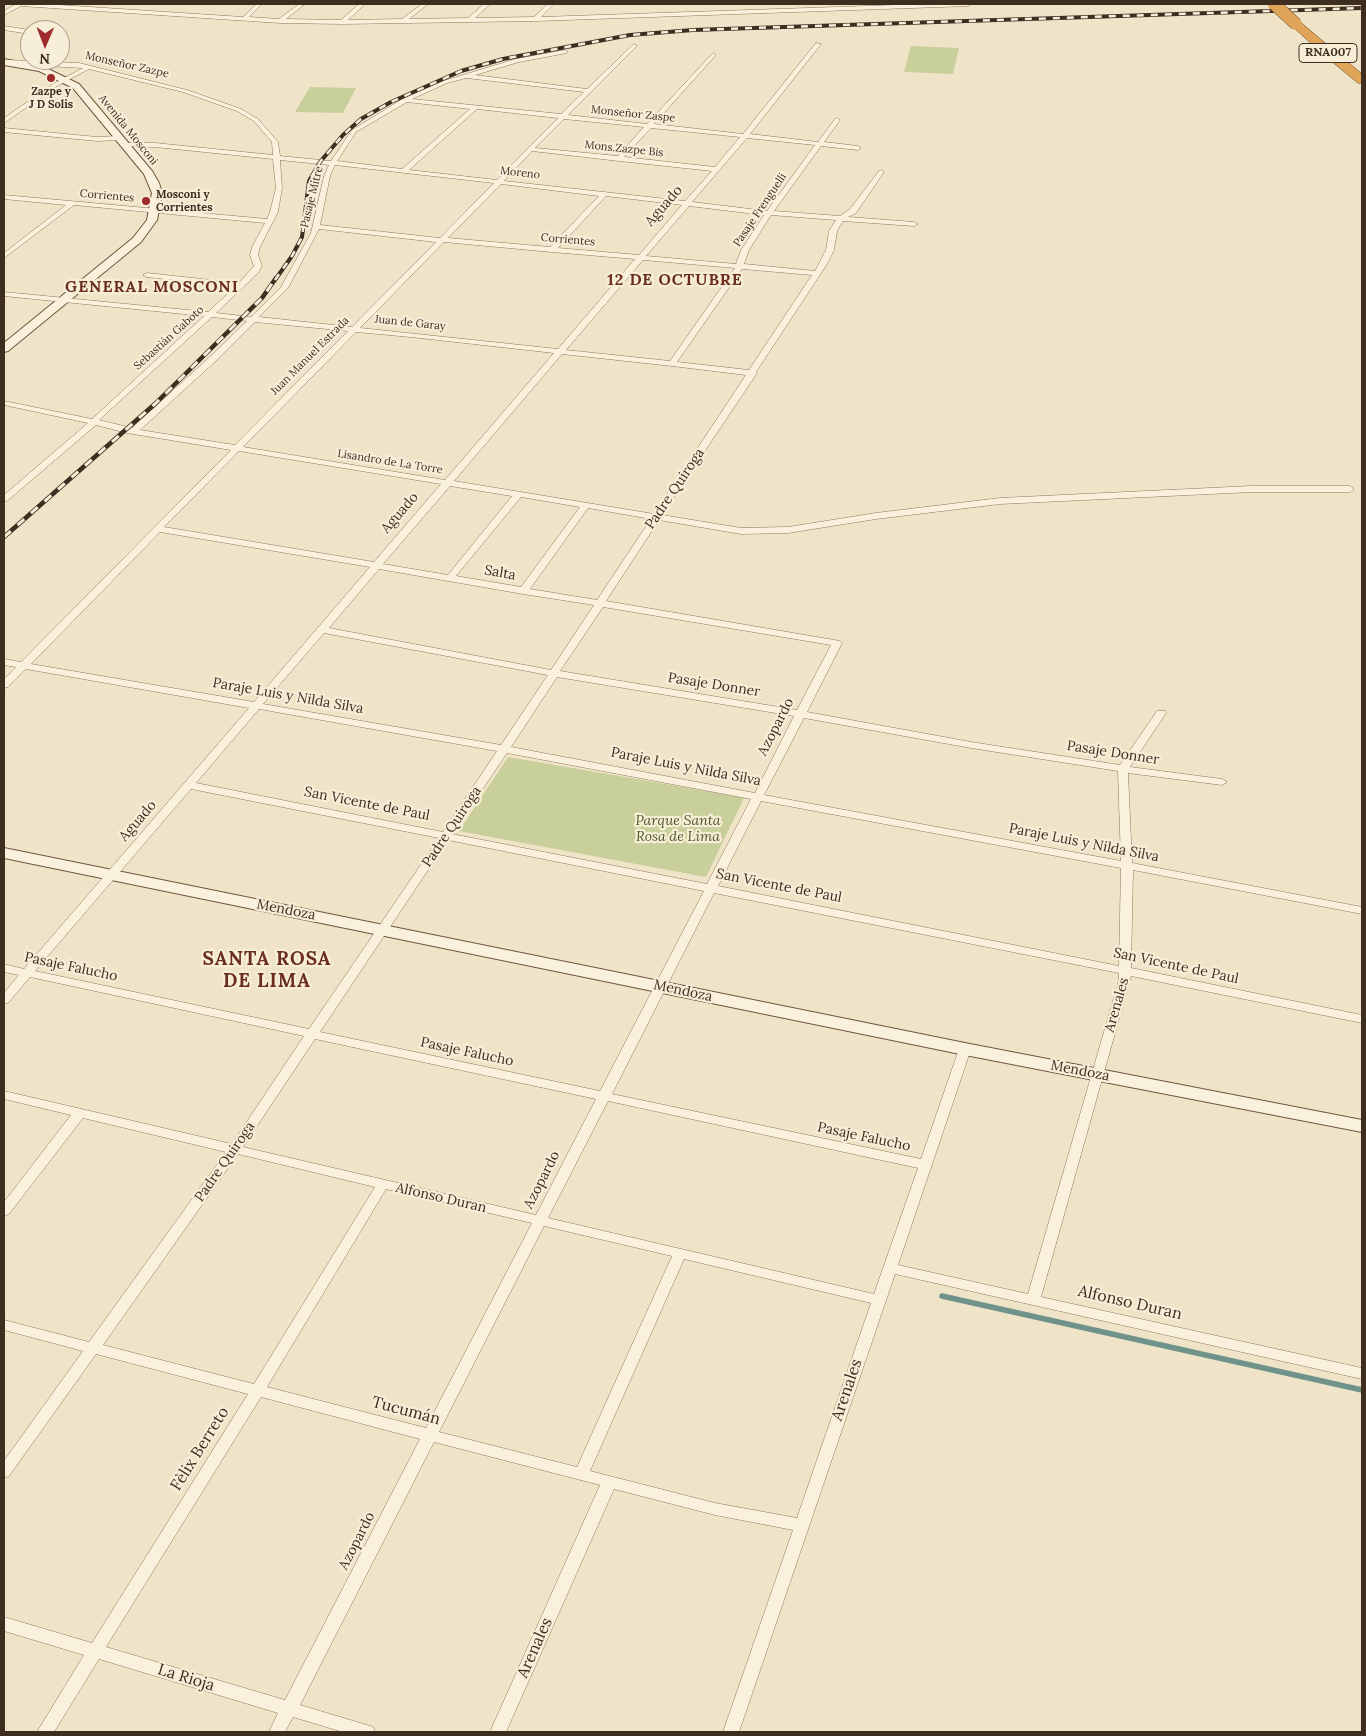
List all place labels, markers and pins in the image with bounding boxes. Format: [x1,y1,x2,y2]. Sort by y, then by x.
marker: Zazpe y J D Solis [45,72,57,84]
place label: Zazpe y J D Solis [29,85,73,111]
place label: Mosconi y Corrientes [156,188,213,214]
marker: Mosconi y Corrientes [140,195,152,207]

